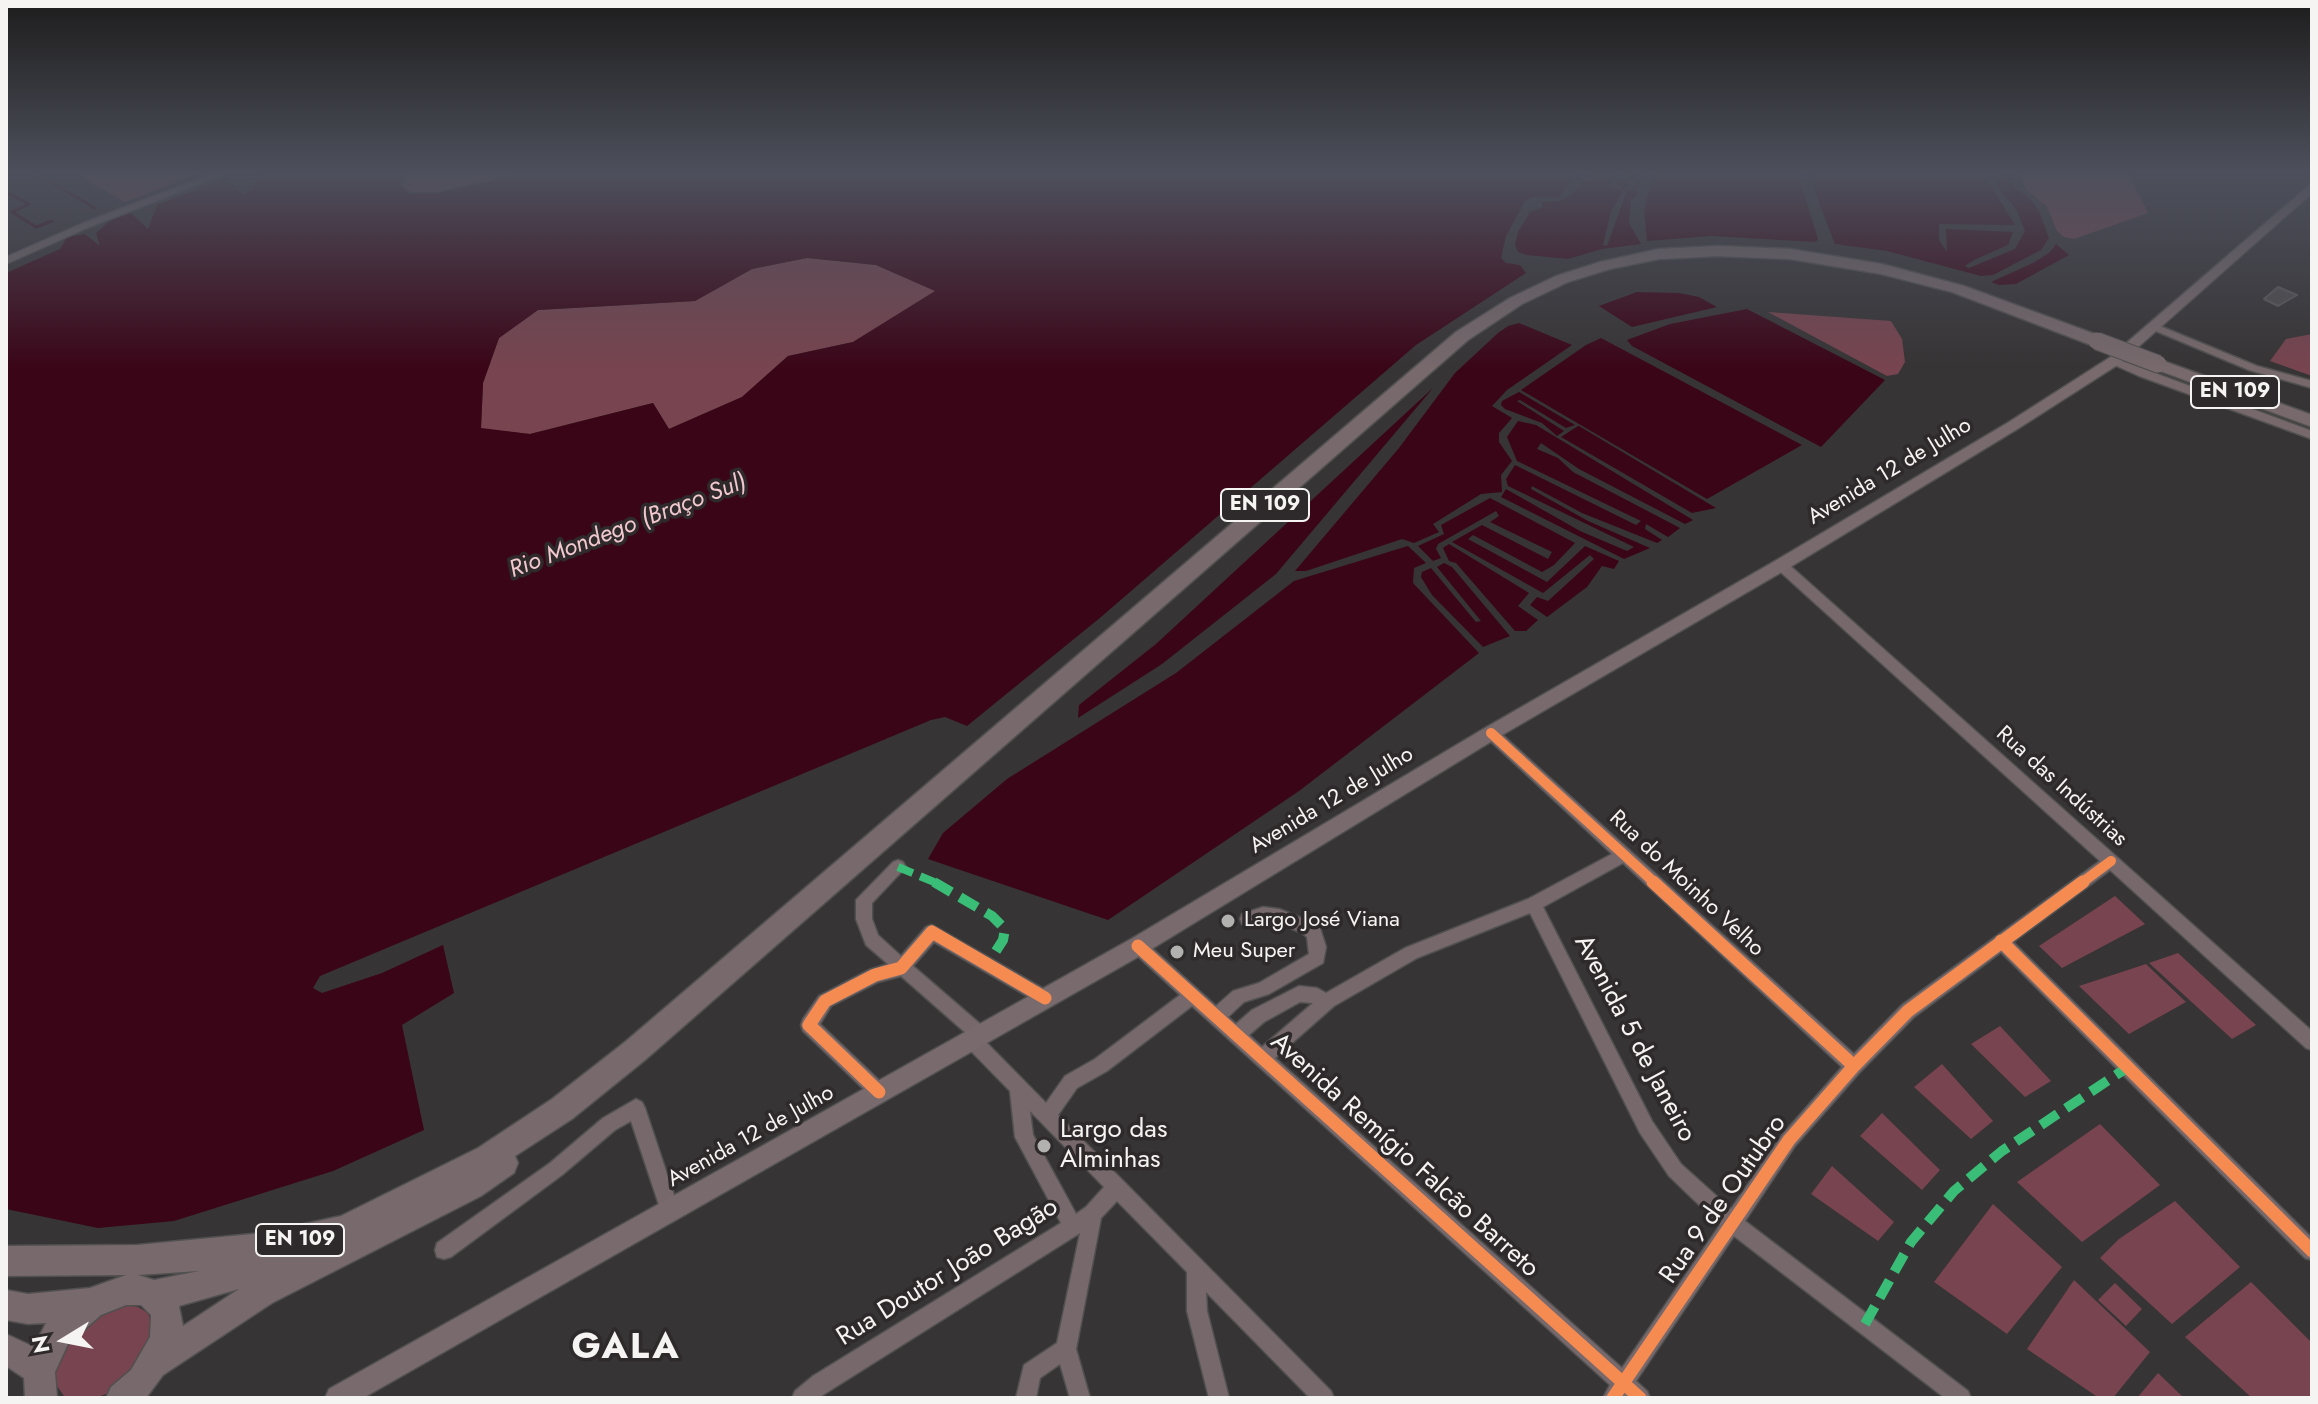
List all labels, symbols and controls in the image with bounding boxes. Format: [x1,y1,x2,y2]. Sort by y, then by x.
road number: EN 109 [2191,376,2279,408]
street label: Avenida 12 de Julho [1803,413,1977,531]
water label: Rio Mondego (Braço Sul) [505,469,751,585]
road number: EN 109 [1221,489,1309,521]
street label: Rua das Indústrias [1990,721,2132,853]
street label: Avenida 12 de Julho [1245,742,1419,860]
street label: Rua do Moinho Velho [1603,805,1769,963]
place label: Largo José Viana [1244,908,1400,934]
marker: Largo José Viana [1219,912,1237,930]
street label: Avenida 5 de Janeiro [1566,930,1702,1148]
place label: Meu Super [1193,939,1295,965]
marker: Meu Super [1168,943,1186,961]
street label: Avenida Remígio Falcão Barreto [1263,1027,1545,1285]
street label: Avenida 12 de Julho [663,1080,839,1194]
street label: Rua 9 de Outubro [1654,1110,1794,1290]
place label: Largo das Alminhas [1060,1115,1167,1176]
marker: Largo das Alminhas [1035,1137,1053,1155]
street label: Rua Doutor João Bagão [832,1192,1064,1354]
road number: EN 109 [256,1224,344,1256]
north arrow [24,1300,104,1380]
district label: GALA [571,1327,681,1371]
text: N [23,1333,58,1356]

